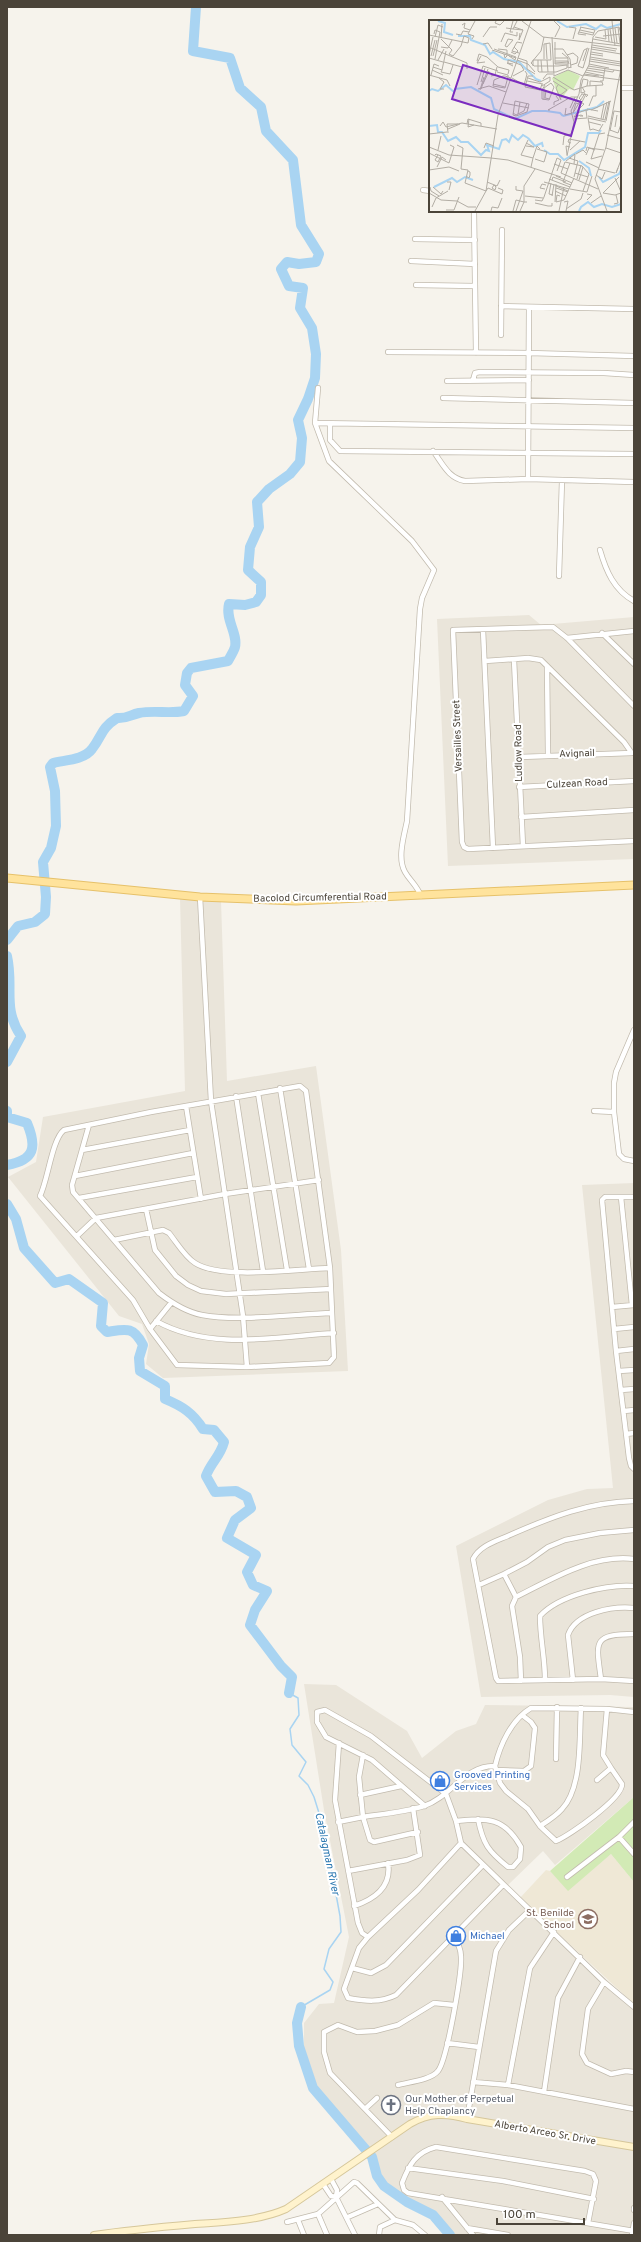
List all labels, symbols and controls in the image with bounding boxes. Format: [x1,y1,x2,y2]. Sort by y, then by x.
inset map [429,20,621,212]
street label: Versailles Street [450,699,466,772]
street label: Ludlow Road [512,724,526,782]
street label: Avignail [559,747,595,761]
street label: Culzean Road [546,776,608,792]
street label: Bacolod Circumferential Road [253,890,387,906]
place label: Grooved Printing Services [454,1769,530,1794]
shop icon: Grooved Printing Services [429,1770,451,1792]
water label: Catalagman River [311,1811,343,1898]
place label: St. Benilde School [526,1907,574,1932]
school or university icon: St. Benilde School [577,1908,599,1930]
shop icon: Michael [445,1925,467,1947]
place label: Michael [470,1930,505,1943]
place label: Our Mother of Perpetual Help Chaplancy [405,2093,514,2118]
church icon: Our Mother of Perpetual Help Chaplancy [380,2094,402,2116]
street label: Alberto Arceo Sr. Drive [493,2118,597,2148]
scale bar [497,2200,584,2226]
text: 100 m [503,2207,536,2223]

